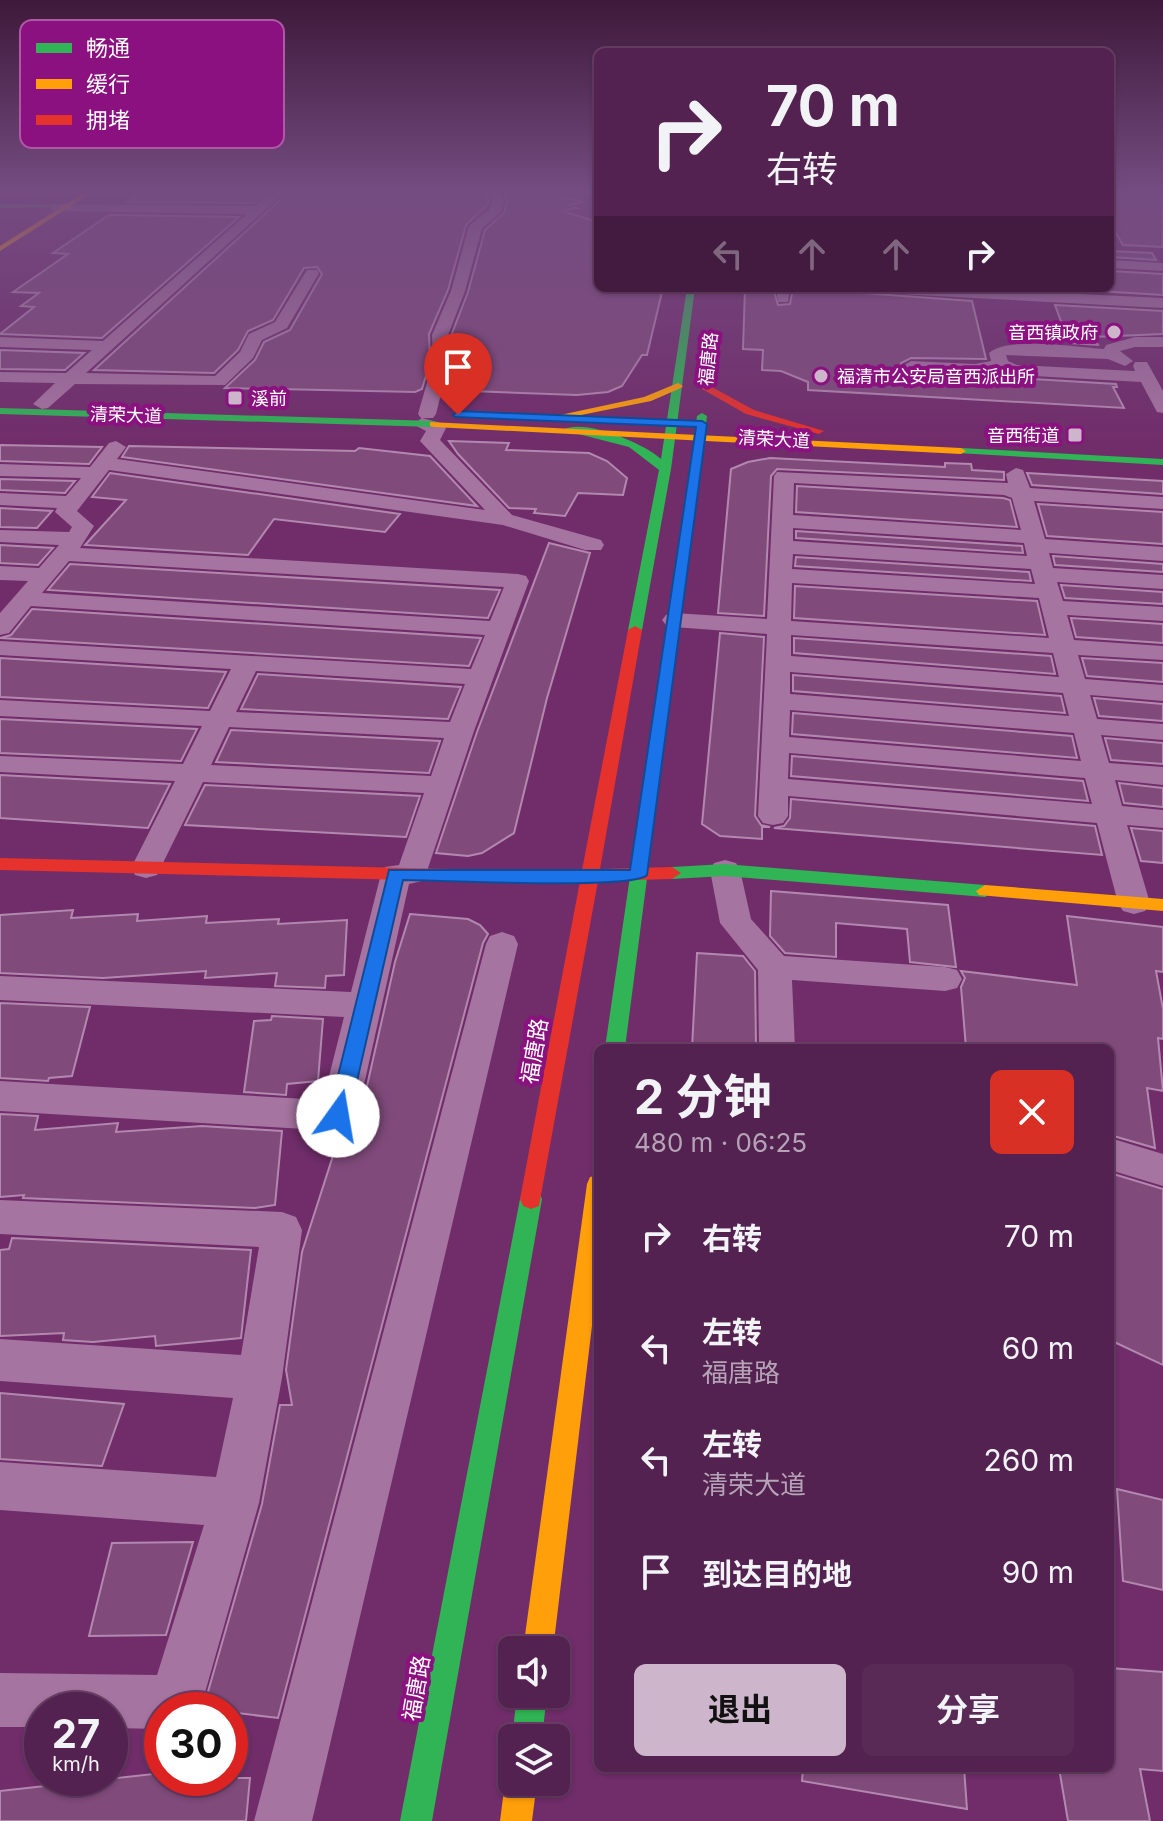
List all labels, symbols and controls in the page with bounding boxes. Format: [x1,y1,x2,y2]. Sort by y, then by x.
legend [20,20,284,148]
text: 畅通 [86,35,130,61]
text: 缓行 [86,71,130,97]
text: 70 m [766,72,900,140]
icon: right [634,80,738,184]
text: 拥堵 [86,107,130,133]
text: 右转 [766,147,838,191]
icon: left [706,232,750,276]
icon: ahead [790,232,834,276]
icon: ahead [874,232,918,276]
icon: right [958,232,1002,276]
place label: 音西镇政府 [1008,322,1098,343]
marker: 音西镇政府 [1105,323,1123,341]
street label: 福唐路 [695,331,721,387]
pin [424,333,492,415]
icon: arrive [436,345,480,389]
place label: 福清市公安局音西派出所 [837,366,1035,387]
marker: 福清市公安局音西派出所 [812,367,830,385]
place label: 溪前 [251,388,287,409]
marker: 溪前 [226,389,244,407]
street label: 清荣大道 [90,403,162,427]
place label: 音西街道 [987,425,1059,446]
marker: 音西街道 [1066,426,1084,444]
street label: 清荣大道 [737,427,811,451]
street label: 福唐路 [515,1016,553,1086]
text: 2 分钟 [634,1067,772,1126]
button: close [990,1070,1074,1154]
position arrow [296,1074,380,1158]
text: 480 m · 06:25 [634,1127,807,1158]
icon: right [634,1214,678,1258]
text: 70 m [1004,1218,1074,1254]
text: 右转 [702,1220,762,1256]
text: 左转 [702,1314,762,1350]
icon: left [634,1326,678,1370]
text: 60 m [1002,1330,1074,1366]
text: 福唐路 [702,1357,780,1388]
text: 左转 [702,1426,762,1462]
icon: left [634,1438,678,1482]
text: 260 m [983,1442,1074,1478]
text: 清荣大道 [702,1469,806,1500]
icon: arrive [634,1550,678,1594]
text: 90 m [1002,1554,1074,1590]
text: 到达目的地 [702,1556,852,1592]
map controls [498,1636,570,1796]
button: sound [498,1636,570,1708]
street label: 福唐路 [397,1653,435,1723]
button: 退出 [634,1664,846,1756]
button: 分享 [862,1664,1074,1756]
speed limit sign: 30 [144,1692,248,1796]
text: 27 [52,1709,100,1758]
button: layers [498,1724,570,1796]
text: km/h [52,1752,100,1776]

